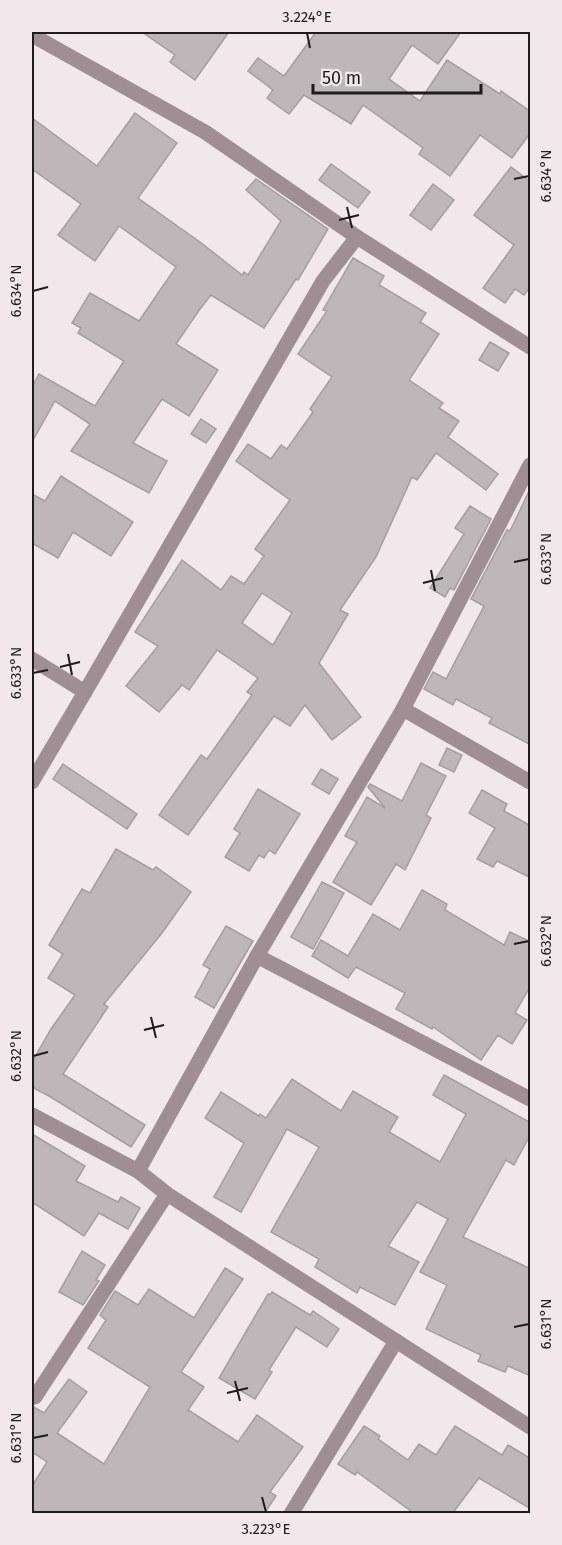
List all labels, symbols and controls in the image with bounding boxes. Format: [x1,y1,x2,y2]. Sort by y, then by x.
text: 3.224°E [282,8,332,26]
scale bar [313,57,481,95]
text: 50 m [322,67,361,89]
text: 6.634°N [537,150,555,202]
text: 6.634°N [7,265,25,317]
text: 6.633°N [537,533,555,585]
text: 6.633°N [7,647,25,699]
text: 6.632°N [537,915,555,967]
text: 6.632°N [7,1030,25,1082]
text: 6.631°N [537,1299,555,1350]
text: 6.631°N [7,1413,25,1464]
text: 3.223°E [241,1520,291,1538]

